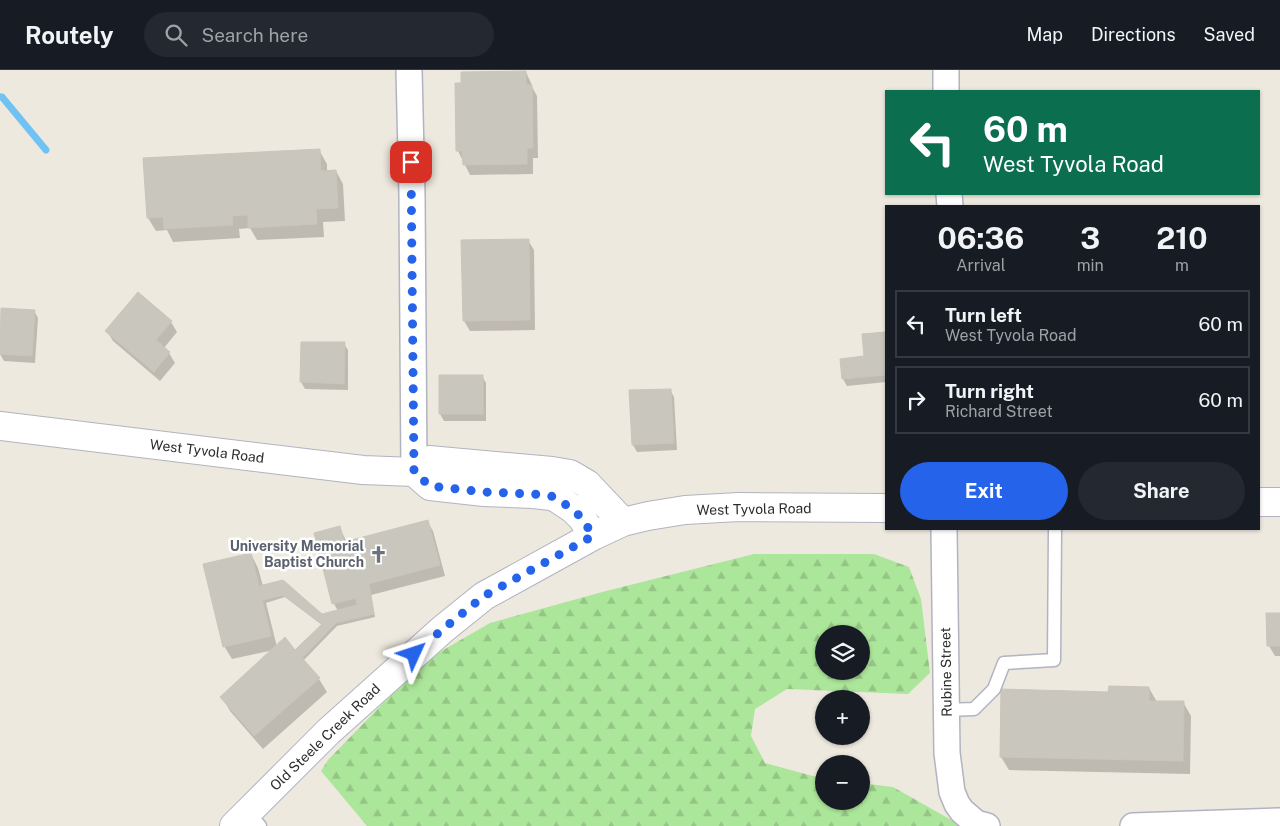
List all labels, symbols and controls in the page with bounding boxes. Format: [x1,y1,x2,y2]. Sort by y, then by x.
search box [144,12,494,57]
text: Routely [25,21,114,49]
icon: search [162,21,190,49]
text: Search here [202,24,308,46]
text: Map [1026,24,1063,45]
text: Directions [1091,24,1176,45]
text: Saved [1204,24,1255,45]
text: 60 m [983,109,1068,150]
icon: left [900,110,965,175]
pin [390,141,432,183]
icon: arrive [397,148,425,176]
text: West Tyvola Road [983,151,1164,177]
text: 06:36 [937,220,1024,256]
text: 3 [1080,220,1100,256]
text: 210 [1156,220,1208,256]
text: Arrival [956,256,1006,275]
text: min [1077,256,1104,275]
text: m [1175,256,1189,275]
text: Turn left [945,304,1022,326]
icon: left [902,310,930,338]
text: 60 m [1199,313,1243,335]
text: West Tyvola Road [945,326,1076,345]
text: Turn right [945,380,1034,402]
icon: right [902,386,930,414]
text: 60 m [1199,389,1243,411]
text: Richard Street [945,402,1053,421]
street label: West Tyvola Road [149,436,265,466]
button: Exit [900,462,1068,520]
button: Share [1078,462,1245,520]
street label: West Tyvola Road [696,500,812,518]
place label: University Memorial Baptist Church [230,538,364,570]
church icon: University Memorial Baptist Church [368,544,388,564]
map controls [815,625,870,810]
button: layers [815,625,870,680]
position arrow [387,627,439,679]
street label: Rubine Street [937,627,955,717]
street label: Old Steele Creek Road [267,680,383,794]
button: + [815,690,870,745]
button: − [815,755,870,810]

